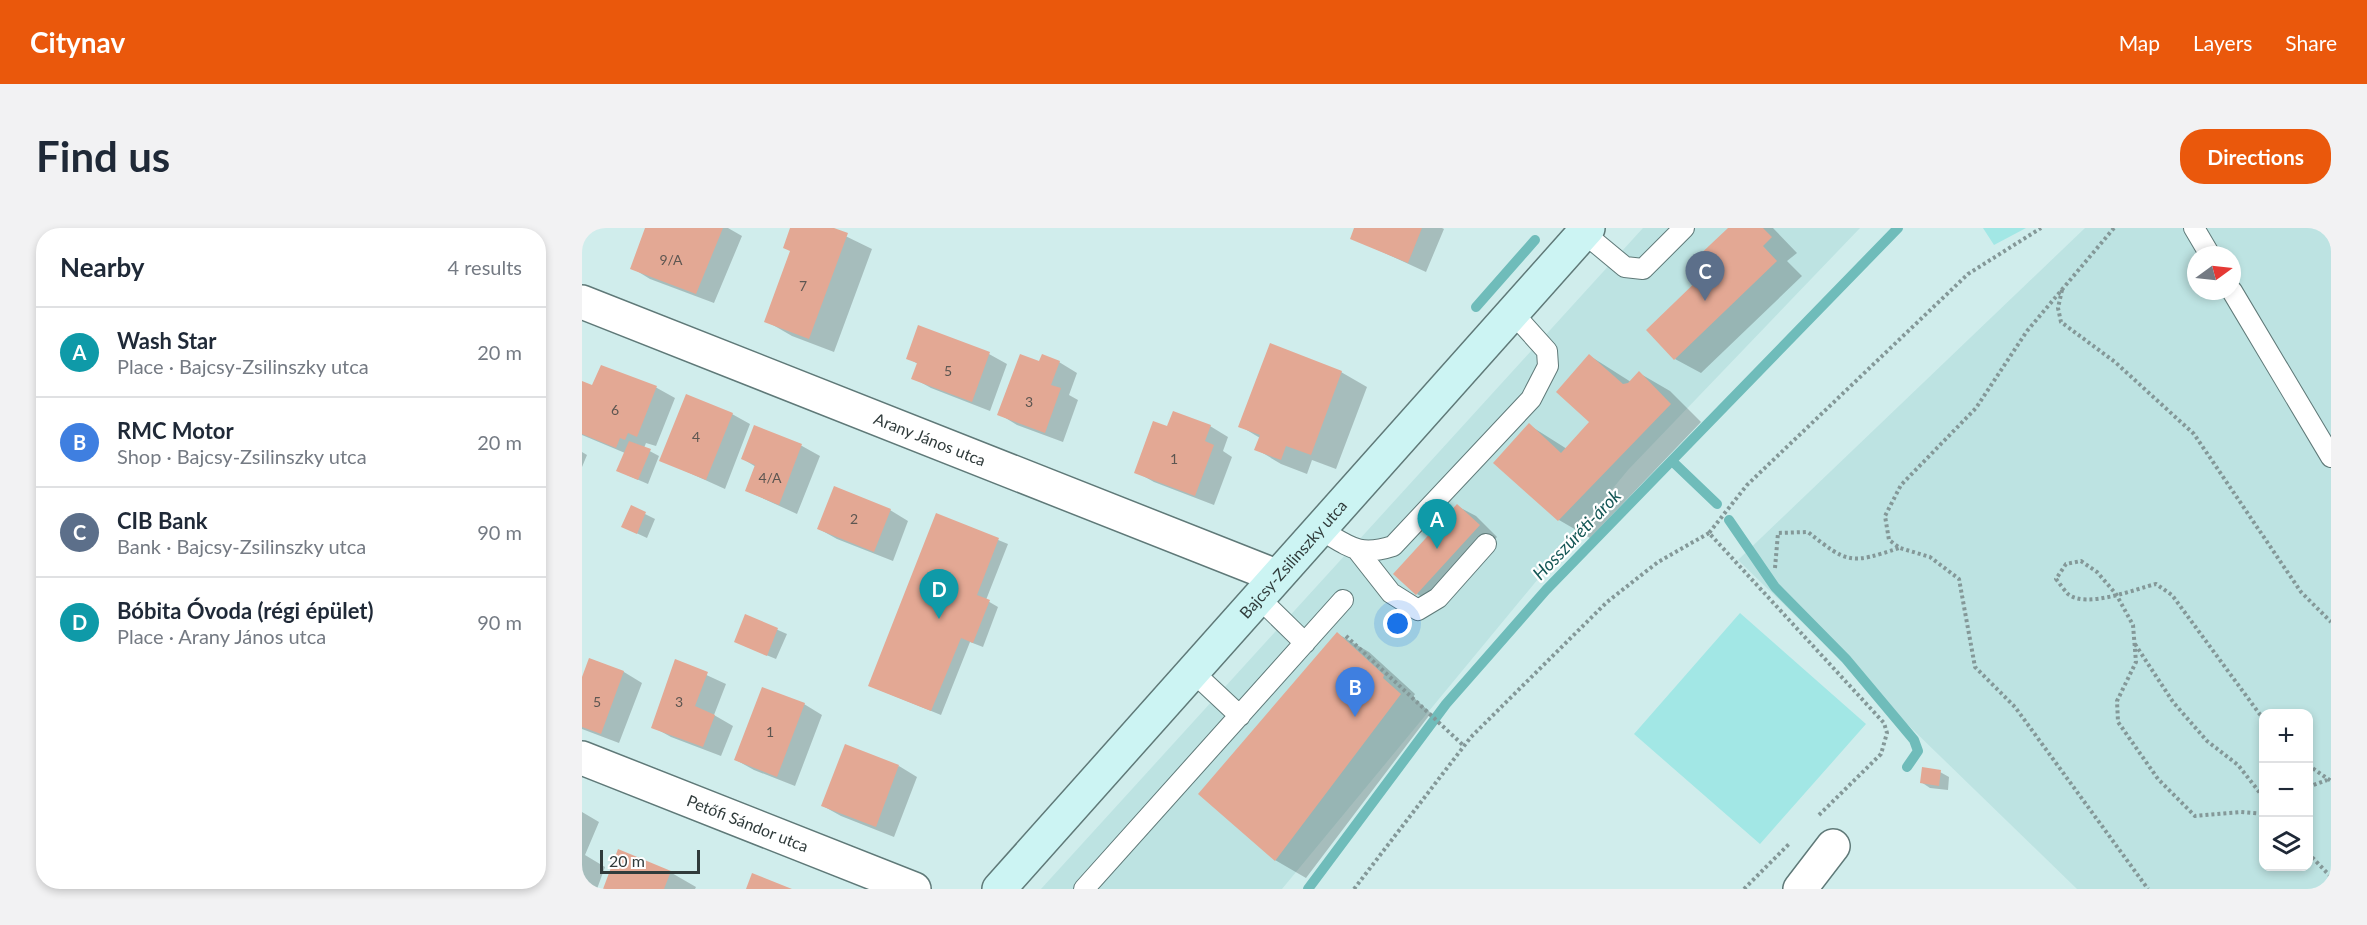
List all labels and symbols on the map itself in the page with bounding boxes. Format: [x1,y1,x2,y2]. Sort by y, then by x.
north arrow [2187,246,2241,300]
house number: 9/A [659,251,683,268]
pin: C [1686,251,1724,301]
house number: 7 [799,277,807,294]
house number: 5 [944,362,952,379]
house number: 3 [1025,393,1033,410]
house number: 6 [611,401,619,418]
street label: Arany János utca [872,408,989,469]
house number: 4 [692,428,700,445]
house number: 1 [1170,450,1178,467]
house number: 4/A [758,469,782,486]
water label: Hosszúréti-árok [1528,484,1625,584]
street label: Bajcsy-Zsilinszky utca [1235,496,1350,622]
pin: A [1418,500,1456,549]
house number: 2 [850,510,858,527]
pin: D [920,570,958,619]
your location [1383,609,1412,638]
pin: B [1336,668,1374,717]
house number: 5 [593,693,601,710]
house number: 3 [675,693,683,710]
house number: 1 [766,723,774,740]
street label: Petőfi Sándor utca [684,790,811,855]
scale bar [600,847,700,874]

